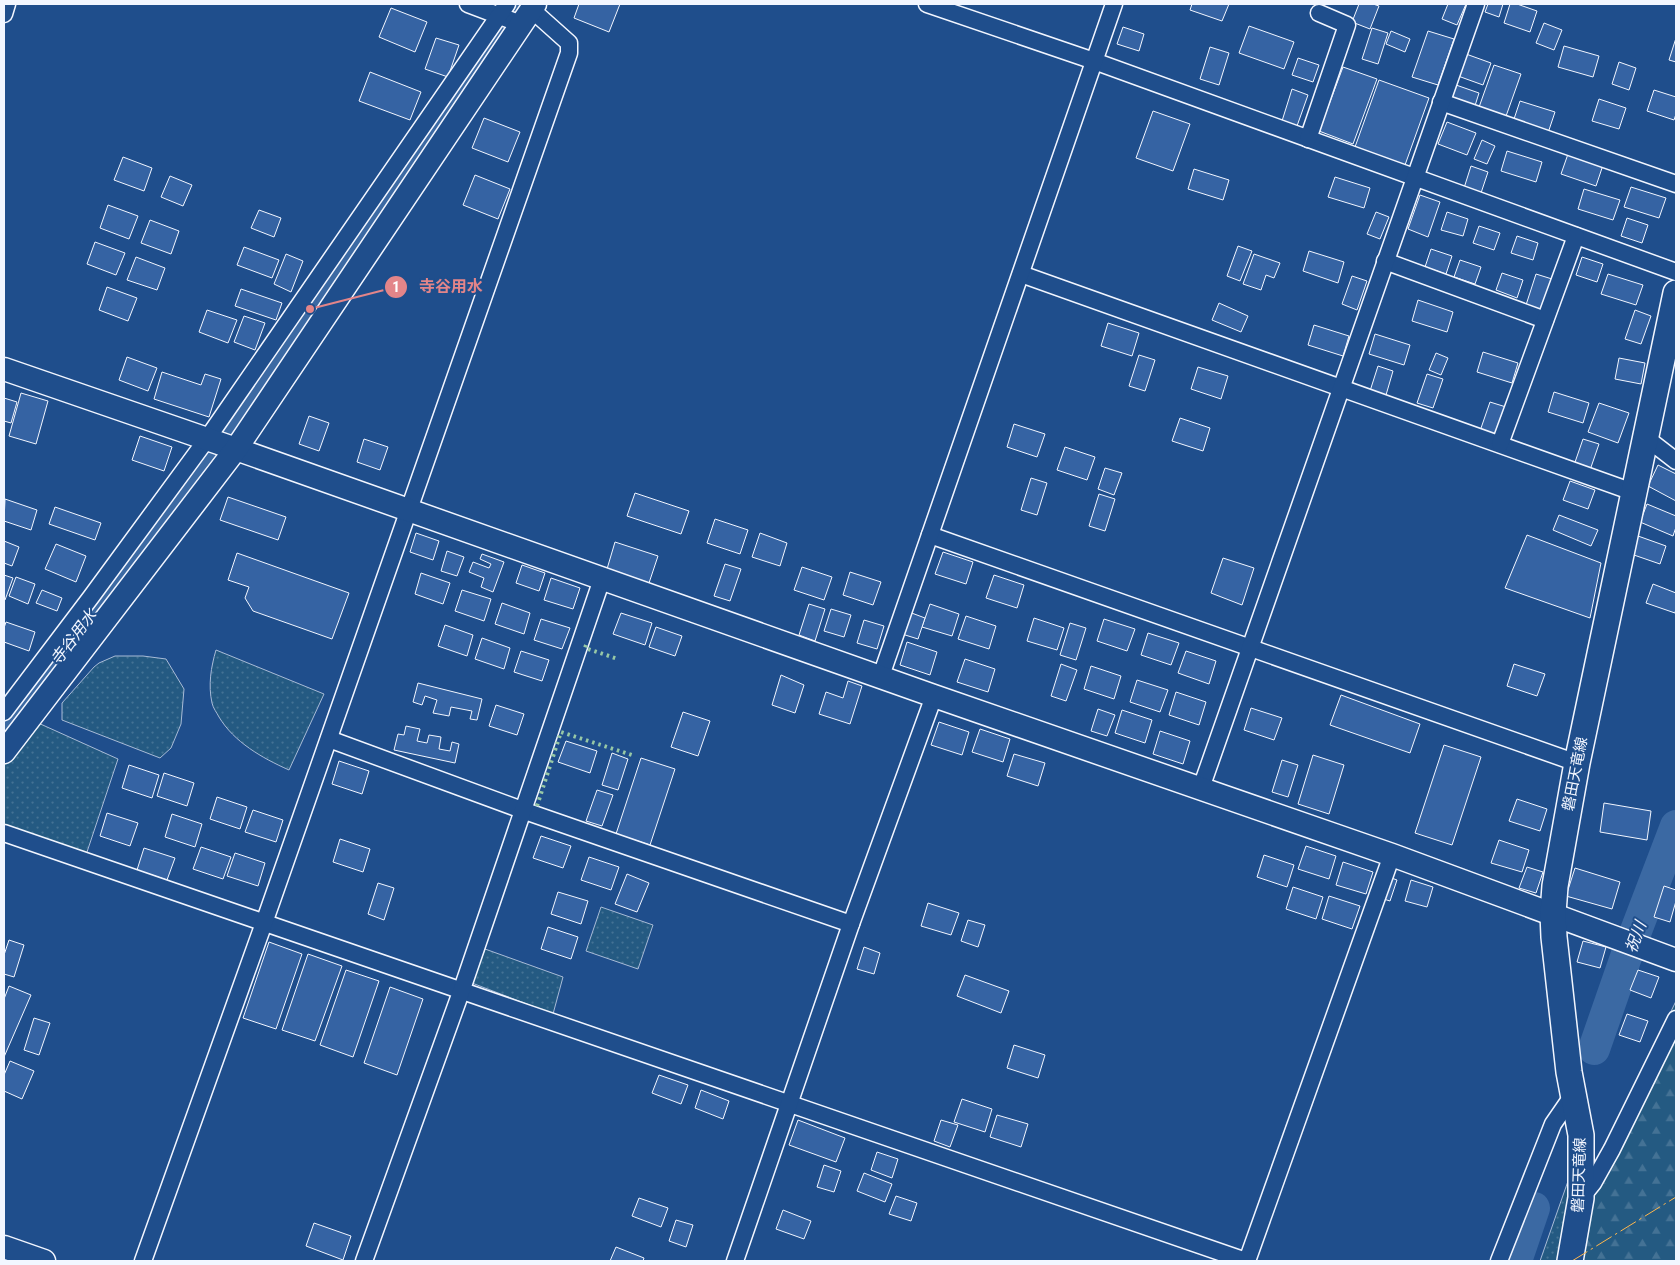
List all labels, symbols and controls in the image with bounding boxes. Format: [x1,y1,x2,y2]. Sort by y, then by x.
callout: 寺谷用水 [384,271,493,302]
text: 寺谷用水 [419,277,483,296]
text: 1 [392,278,400,296]
water label: 寺谷用水 [47,604,101,669]
street label: 磐田天竜線 [1559,735,1591,813]
water label: 祝川 [1621,917,1651,955]
street label: 磐田天竜線 [1569,1137,1589,1213]

